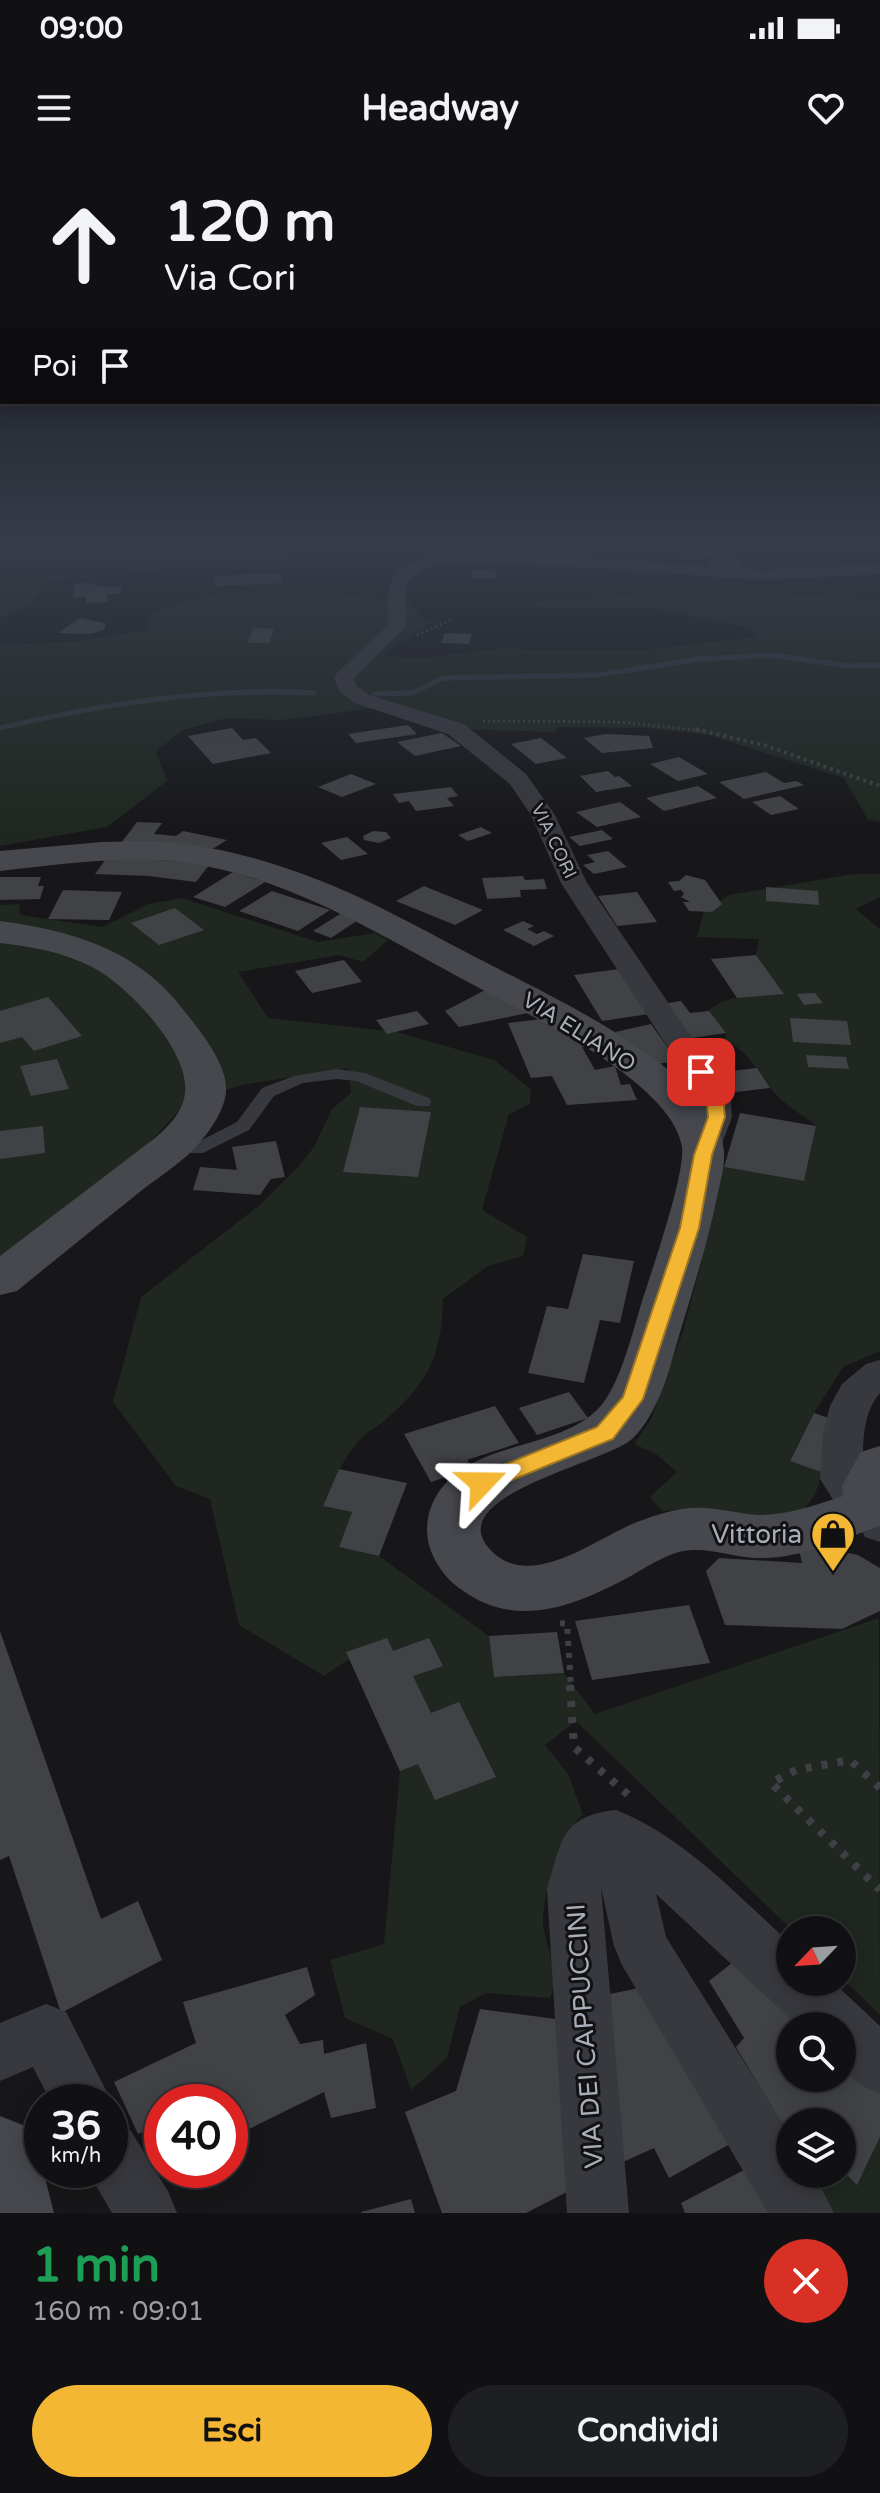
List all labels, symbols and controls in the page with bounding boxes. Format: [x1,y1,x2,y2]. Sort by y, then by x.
text: 09:00 [40,10,123,47]
icon: menu [32,86,76,130]
icon: heart [804,86,848,130]
text: Headway [361,87,519,130]
text: 120 m [164,189,335,256]
icon: ahead [32,192,136,296]
text: Via Cori [164,257,296,300]
icon: arrive [93,344,137,388]
text: Poi [32,348,77,385]
street label: VIA CORI [526,800,582,882]
street label: VIA ELIANO [518,987,640,1077]
pin [667,1038,735,1106]
icon: arrive [679,1050,723,1094]
position arrow [440,1441,524,1525]
shop icon: Vittoria [809,1510,857,1573]
place label: Vittoria [711,1519,802,1550]
street label: VIA DEI CAPPUCCINI [560,1903,610,2169]
north arrow [776,1916,856,1996]
map controls [776,1916,856,2188]
button: search [776,2012,856,2092]
speed limit sign: 40 [144,2084,248,2188]
text: 36 [51,2102,101,2150]
button: layers [776,2108,856,2188]
text: km/h [51,2144,101,2168]
text: 1 min [32,2237,160,2295]
button: close [764,2239,848,2323]
text: 160 m · 09:01 [32,2296,204,2327]
button: Esci [32,2385,432,2477]
button: Condividi [448,2385,848,2477]

